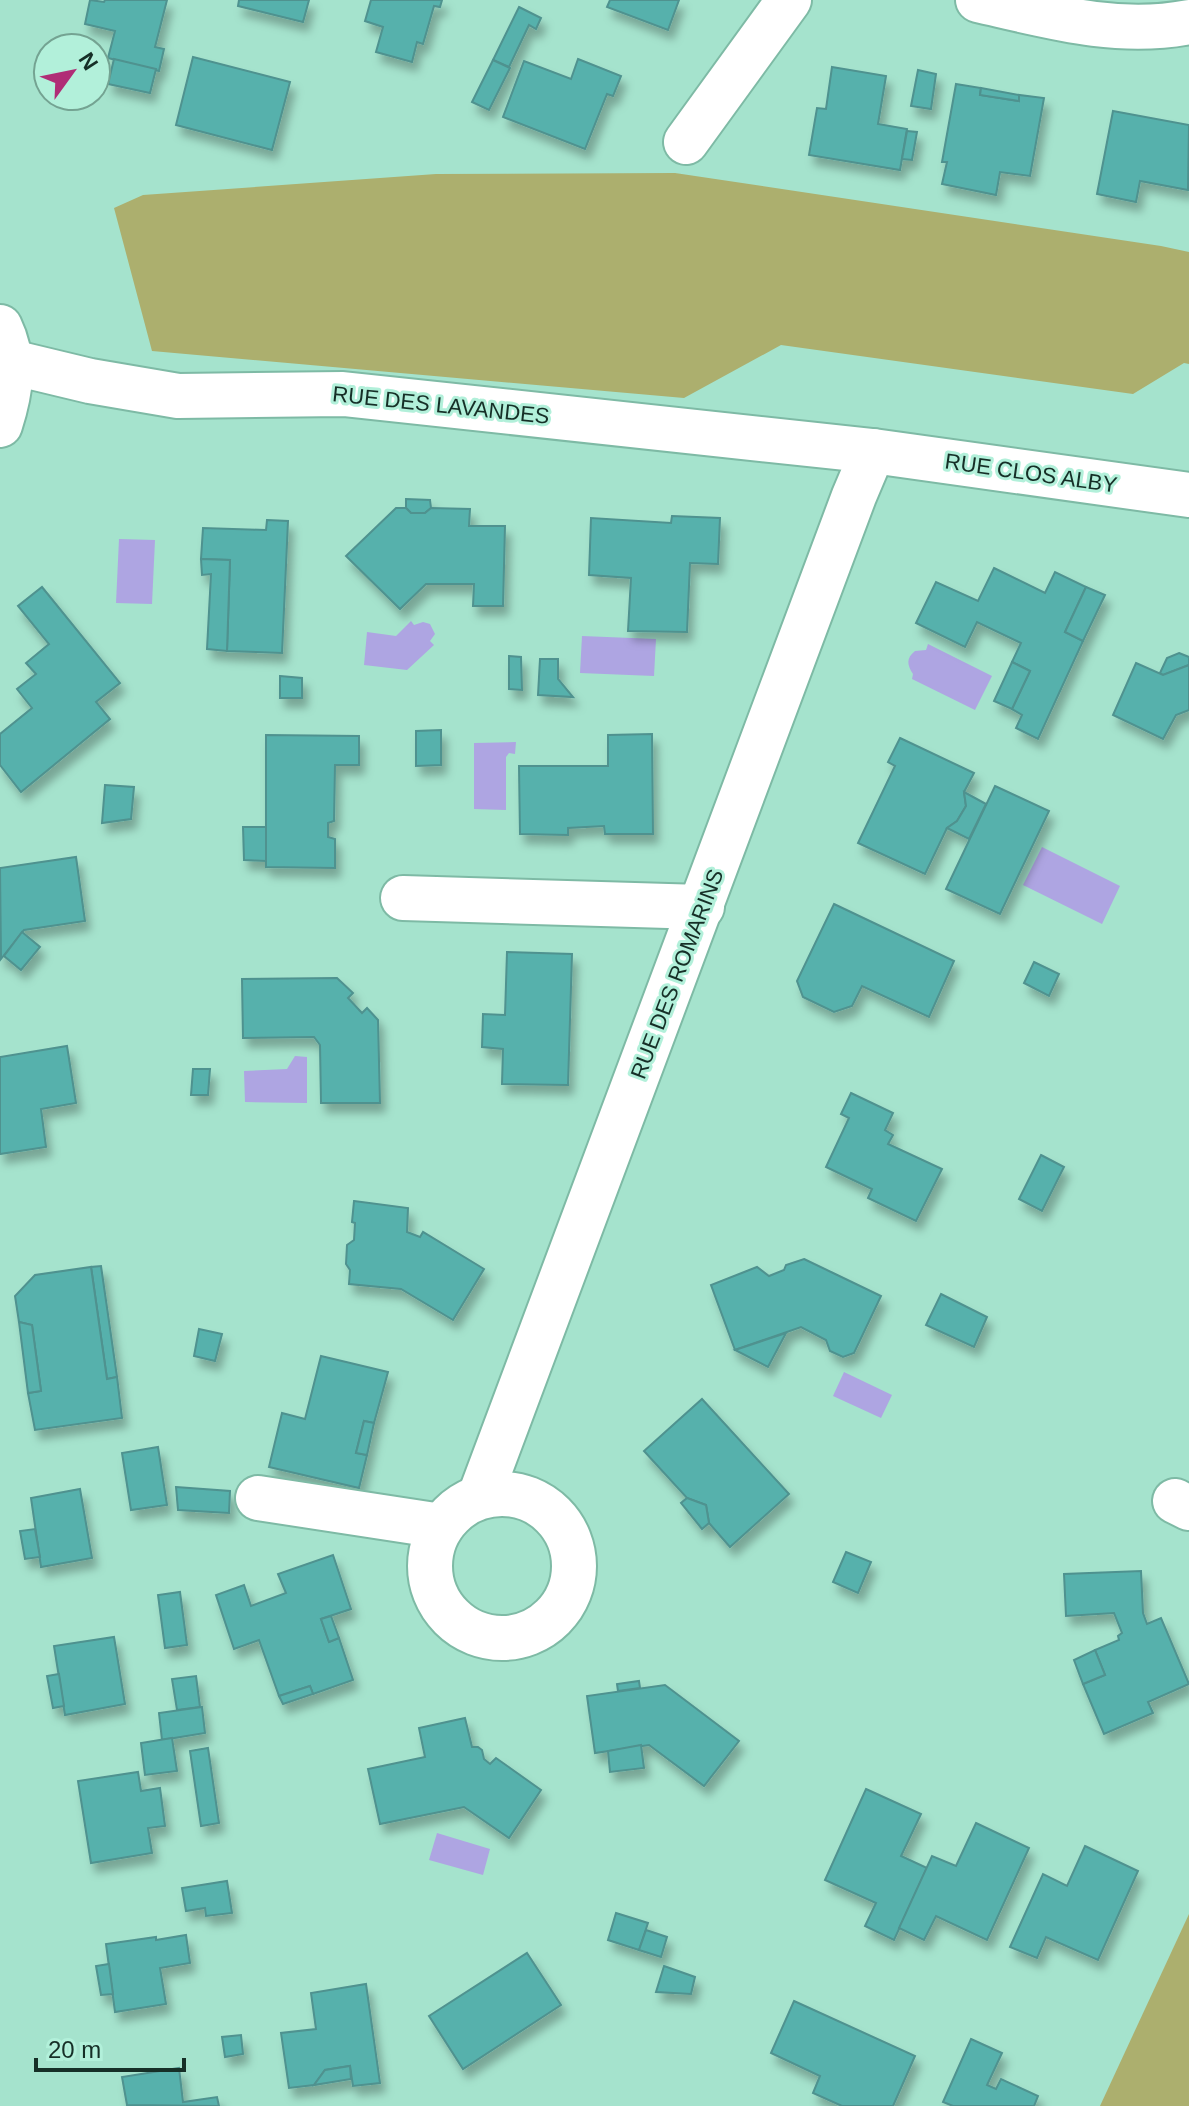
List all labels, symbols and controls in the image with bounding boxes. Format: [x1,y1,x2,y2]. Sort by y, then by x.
north arrow [32,32,112,112]
text: N [74,48,103,75]
street label: RUE DES LAVANDES [331,381,551,429]
street label: RUE CLOS ALBY [943,449,1119,498]
street label: RUE DES ROMARINS [625,866,729,1082]
scale bar [36,2022,184,2072]
text: 20 m [48,2036,101,2063]

